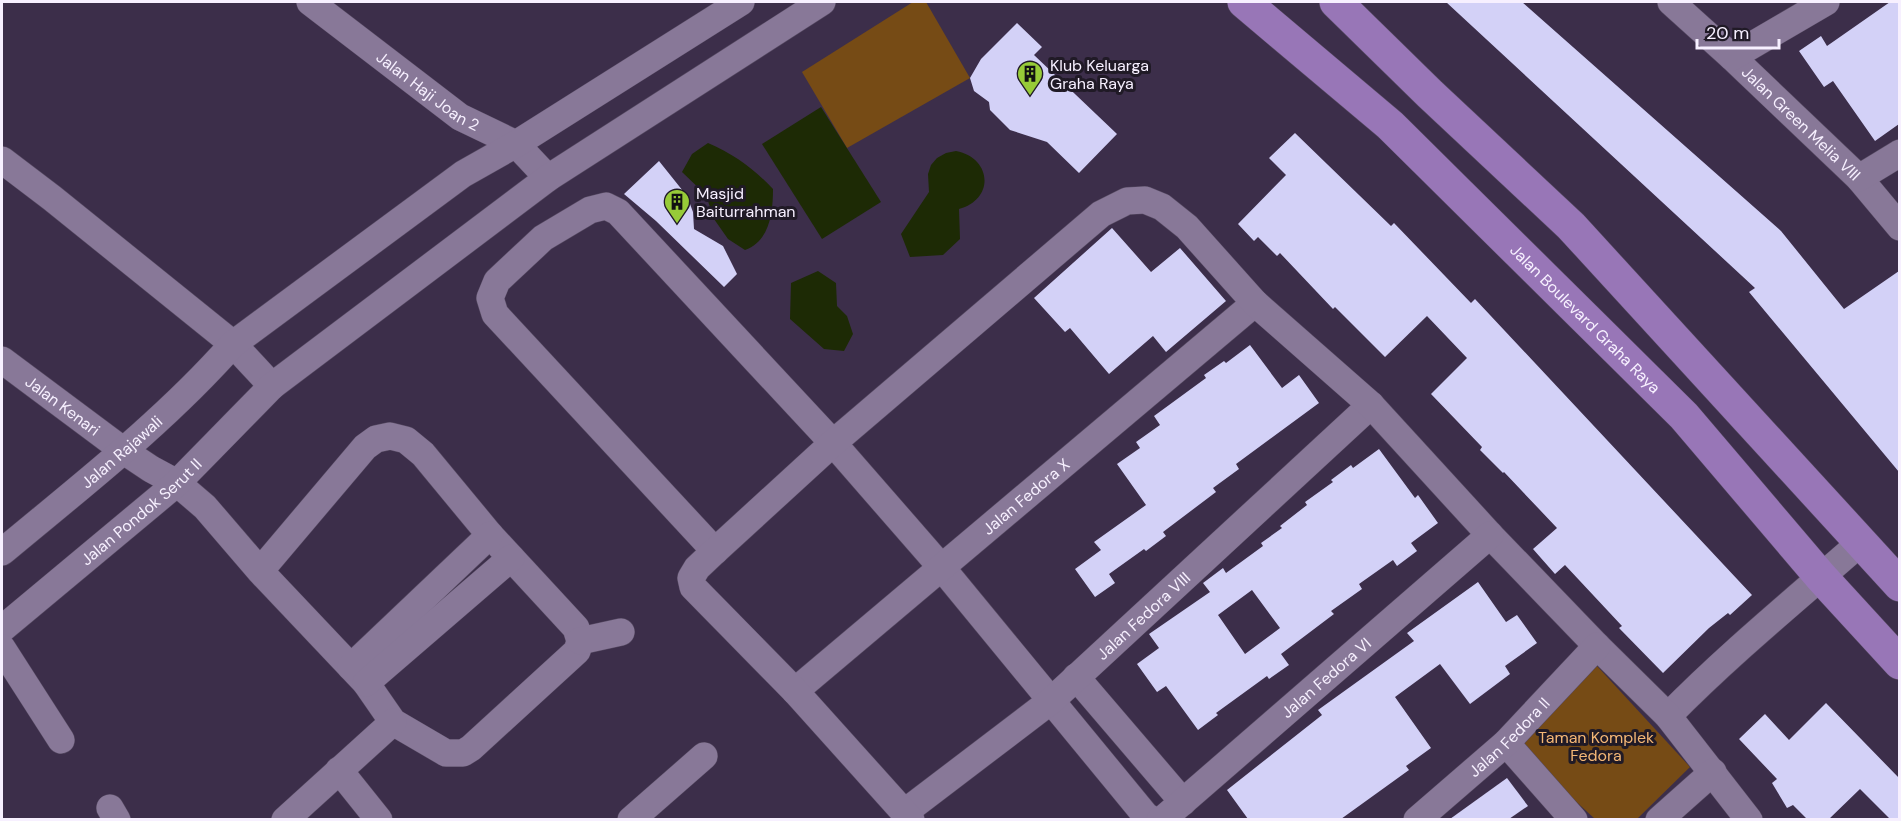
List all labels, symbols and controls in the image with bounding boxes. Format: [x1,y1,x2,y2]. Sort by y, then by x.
scale bar [1697,12,1780,50]
text: 20 m [1706,21,1749,45]
street label: Jalan Haji Joan 2 [372,46,483,135]
place label: Klub Keluarga Graha Raya [1050,55,1149,94]
building icon: Klub Keluarga Graha Raya [1015,59,1045,97]
street label: Jalan Green Melia VIII [1737,61,1865,185]
place label: Masjid Baiturrahman [696,183,796,222]
building icon: Masjid Baiturrahman [662,187,692,225]
street label: Jalan Boulevard Graha Raya [1506,239,1665,398]
street label: Jalan Kenari [21,371,105,440]
street label: Jalan Rajawali [77,411,167,493]
street label: Jalan Fedora X [978,453,1074,539]
street label: Jalan Pondok Serut II [76,454,206,570]
street label: Jalan Fedora VIII [1092,567,1194,664]
street label: Jalan Fedora VI [1277,633,1375,722]
street label: Jalan Fedora II [1464,693,1554,781]
park label: Taman Komplek Fedora [1538,727,1654,766]

